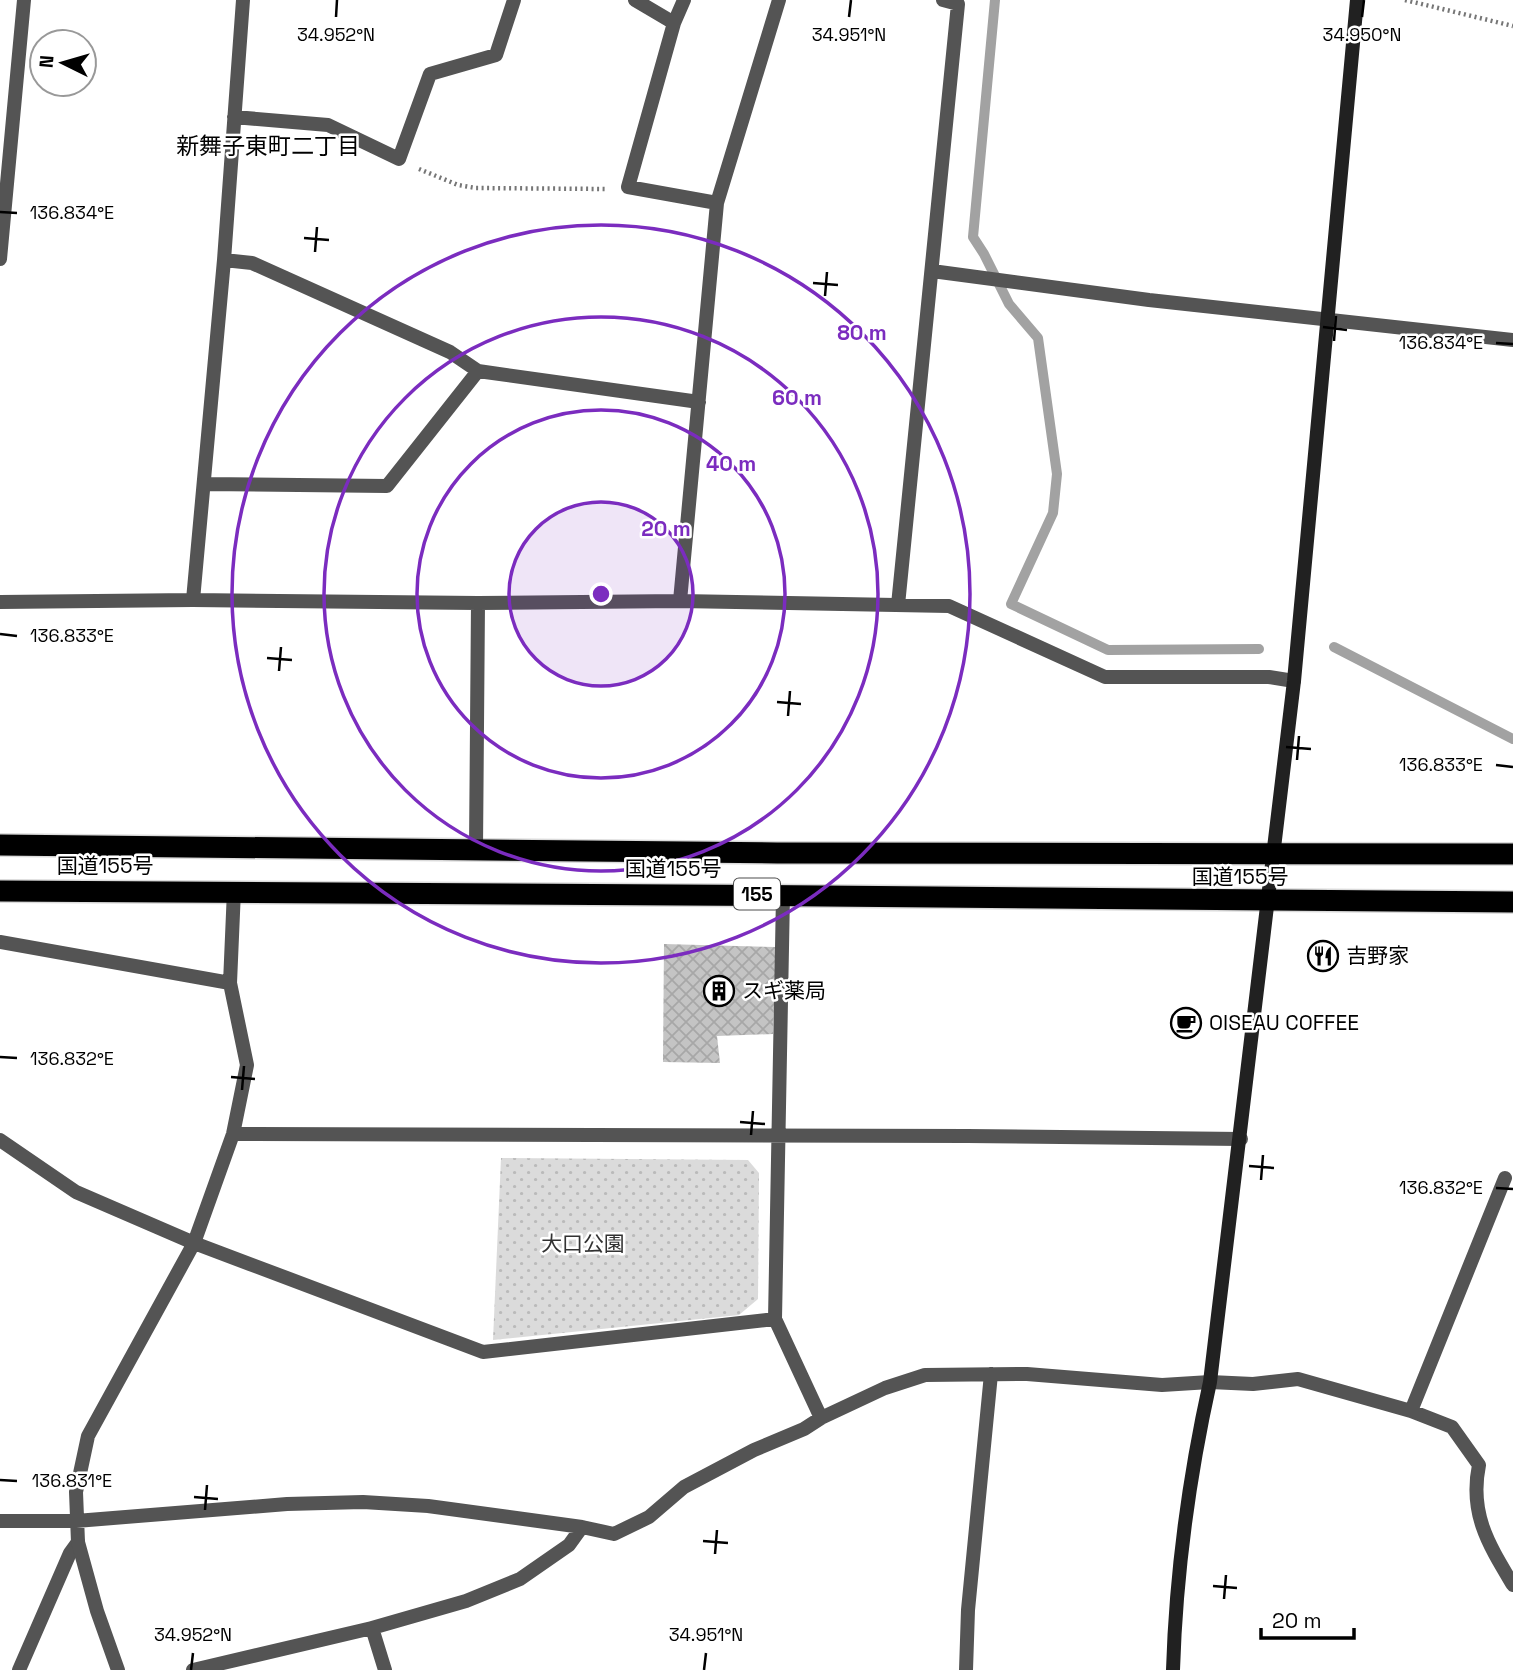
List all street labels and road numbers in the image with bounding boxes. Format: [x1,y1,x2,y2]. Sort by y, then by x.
street label: 国道155号 [57,852,153,879]
street label: 国道155号 [625,855,721,882]
street label: 国道155号 [1192,863,1288,890]
road number: 155 [734,878,780,909]

